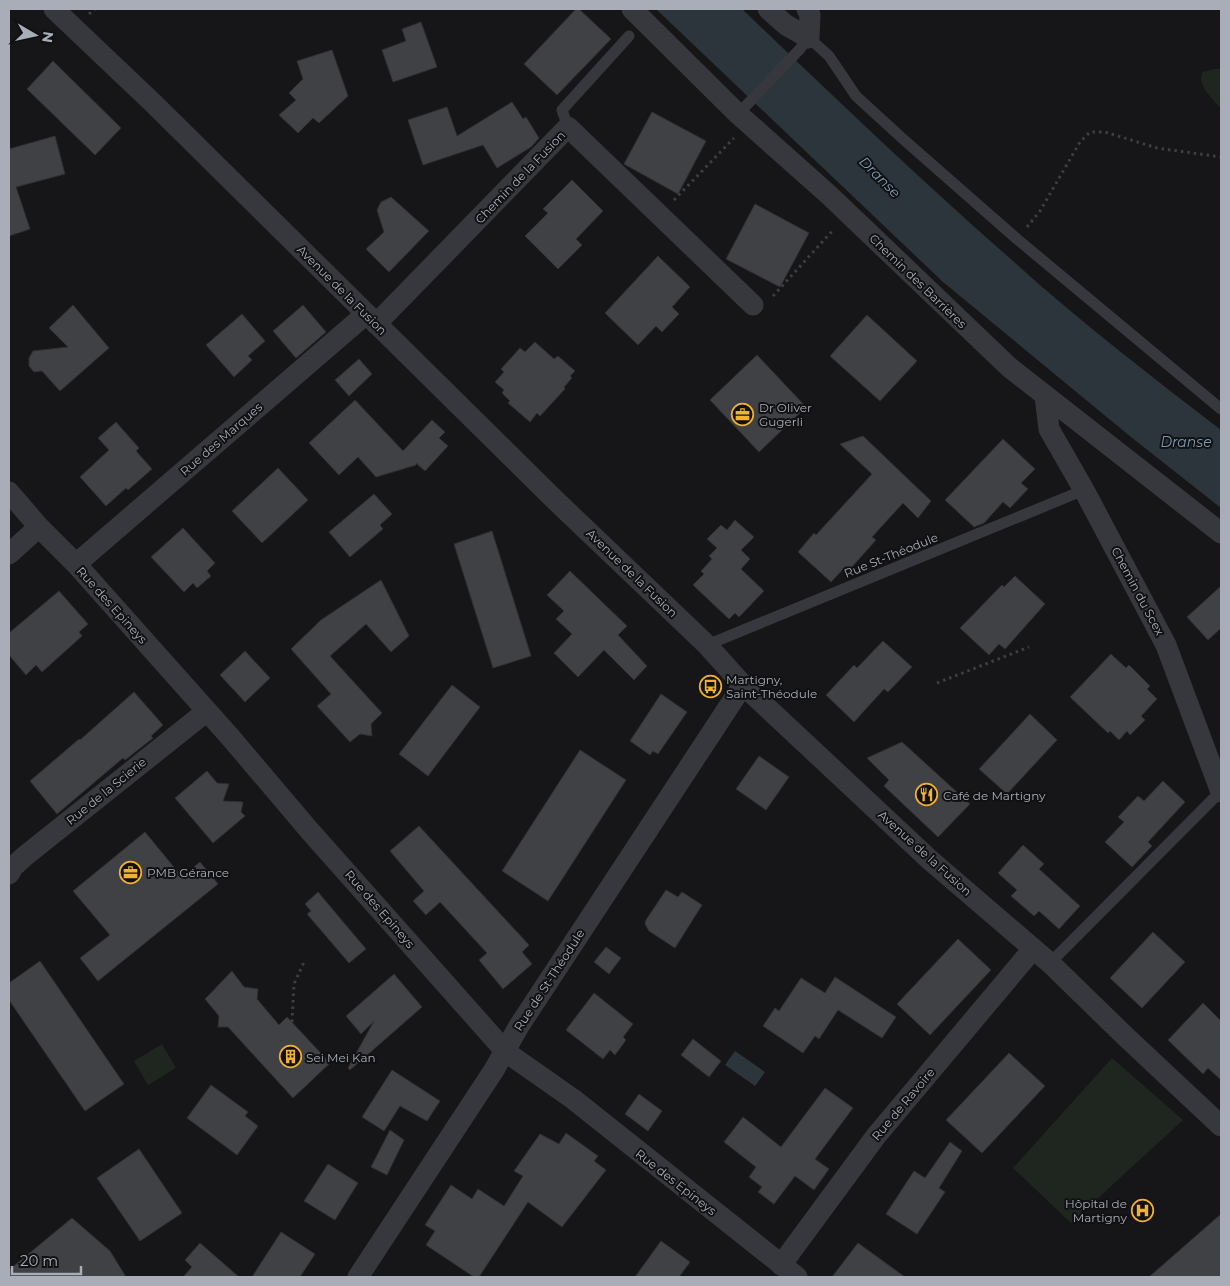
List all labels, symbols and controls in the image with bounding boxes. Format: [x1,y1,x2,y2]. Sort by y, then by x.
north arrow [10,10,60,60]
text: N [38,30,58,44]
street label: Chemin de la Fusion [472,127,568,227]
water label: Dranse [856,153,904,201]
street label: Chemin des Barrières [866,231,970,331]
street label: Avenue de la Fusion [294,242,390,338]
street label: Rue des Marques [177,399,265,479]
place label: Dr Oliver Gugerli [759,400,812,429]
office icon: Dr Oliver Gugerli [731,402,755,426]
water label: Dranse [1160,433,1212,451]
street label: Avenue de la Fusion [583,526,681,620]
street label: Rue St-Théodule [842,529,940,581]
street label: Chemin du Scex [1108,544,1168,638]
street label: Rue des Epineys [73,563,151,647]
place label: Martigny, Saint-Théodule [726,672,817,701]
bus stop icon: Martigny, Saint-Théodule [698,674,722,698]
street label: Rue de la Scierie [63,754,149,828]
restaurant icon: Café de Martigny [915,783,939,807]
place label: Café de Martigny [943,788,1046,803]
street label: Avenue de la Fusion [875,807,975,899]
office icon: PMB Gérance [119,860,143,884]
place label: PMB Gérance [147,865,229,880]
street label: Rue des Epineys [342,867,418,951]
street label: Rue de St-Théodule [510,926,588,1034]
building icon: Sei Mei Kan [278,1045,302,1069]
place label: Sei Mei Kan [306,1050,376,1065]
street label: Rue de Ravoire [868,1065,938,1143]
street label: Rue des Epineys [633,1146,720,1218]
place label: Hôpital de Martigny [1065,1196,1127,1225]
hospital icon: Hôpital de Martigny [1131,1198,1155,1222]
scale bar [12,1244,81,1276]
text: 20 m [20,1251,58,1270]

